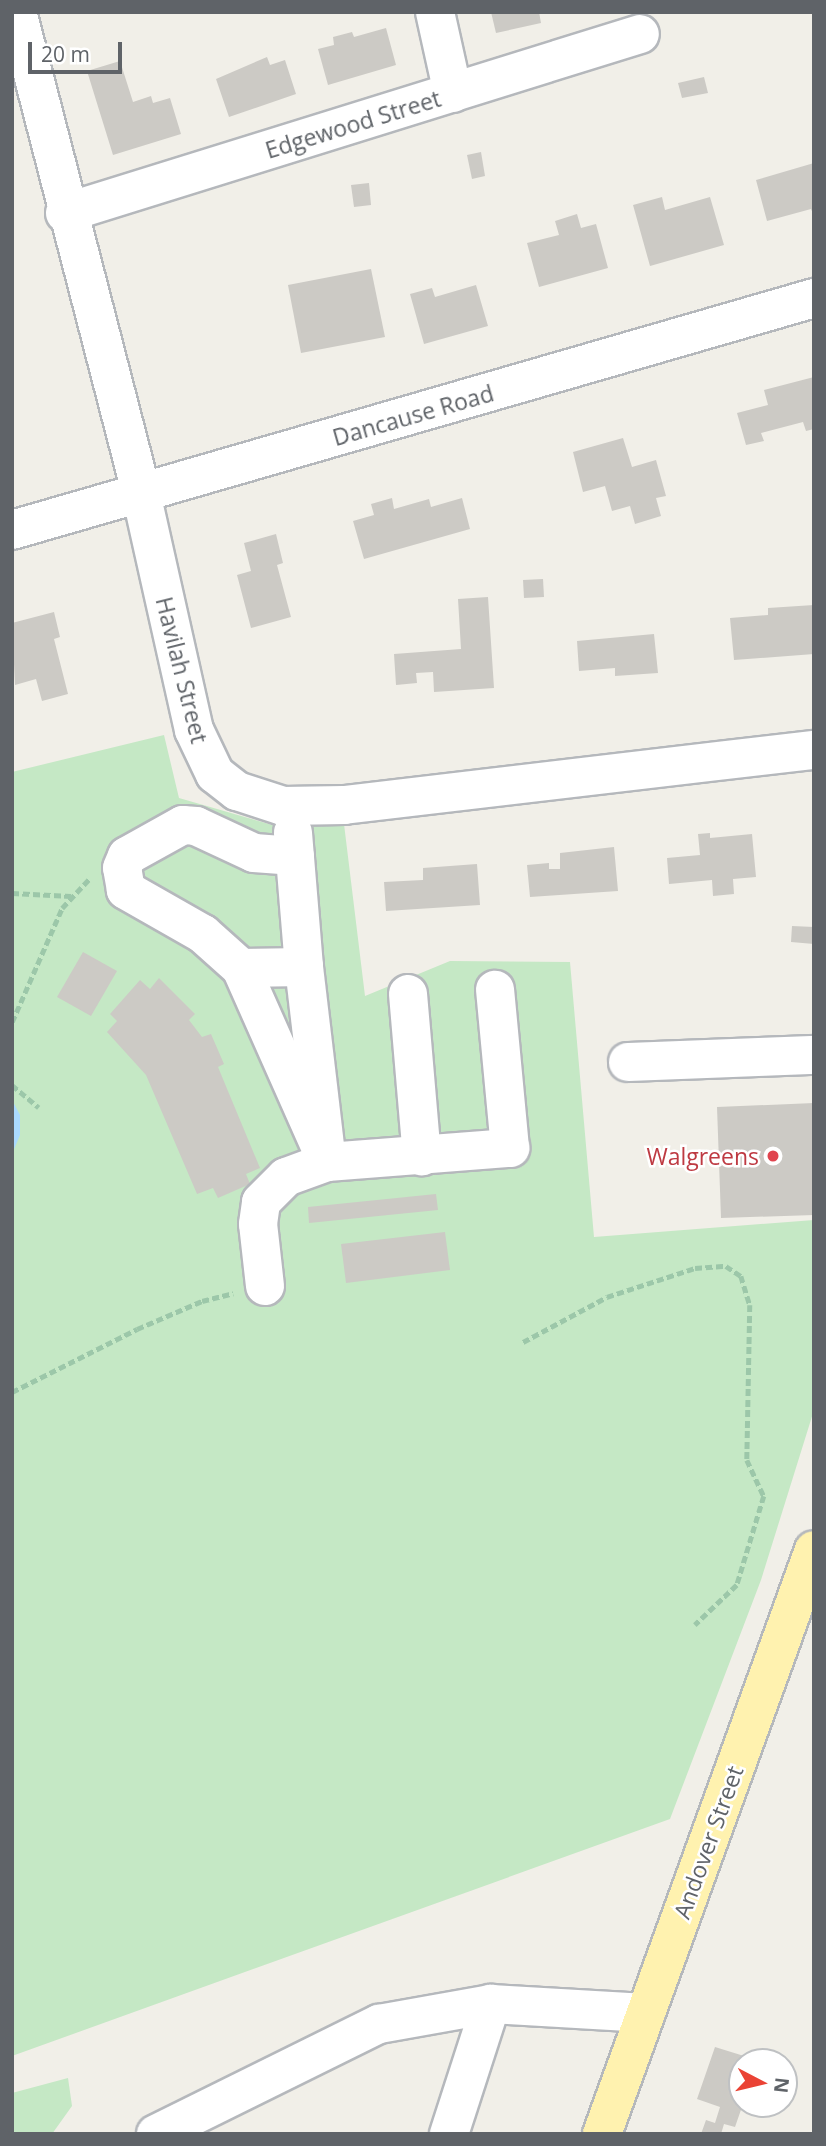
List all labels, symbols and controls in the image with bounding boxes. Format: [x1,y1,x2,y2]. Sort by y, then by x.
scale bar [32,28,126,72]
text: 20 m [41,40,90,68]
street label: Edgewood Street [262,84,444,164]
street label: Dancause Road [329,379,497,451]
street label: Havilah Street [150,594,214,746]
place label: Walgreens [646,1142,759,1170]
marker: Walgreens [765,1148,781,1164]
street label: Andover Street [668,1762,748,1922]
north arrow [728,2048,798,2118]
text: N [768,2076,796,2095]

